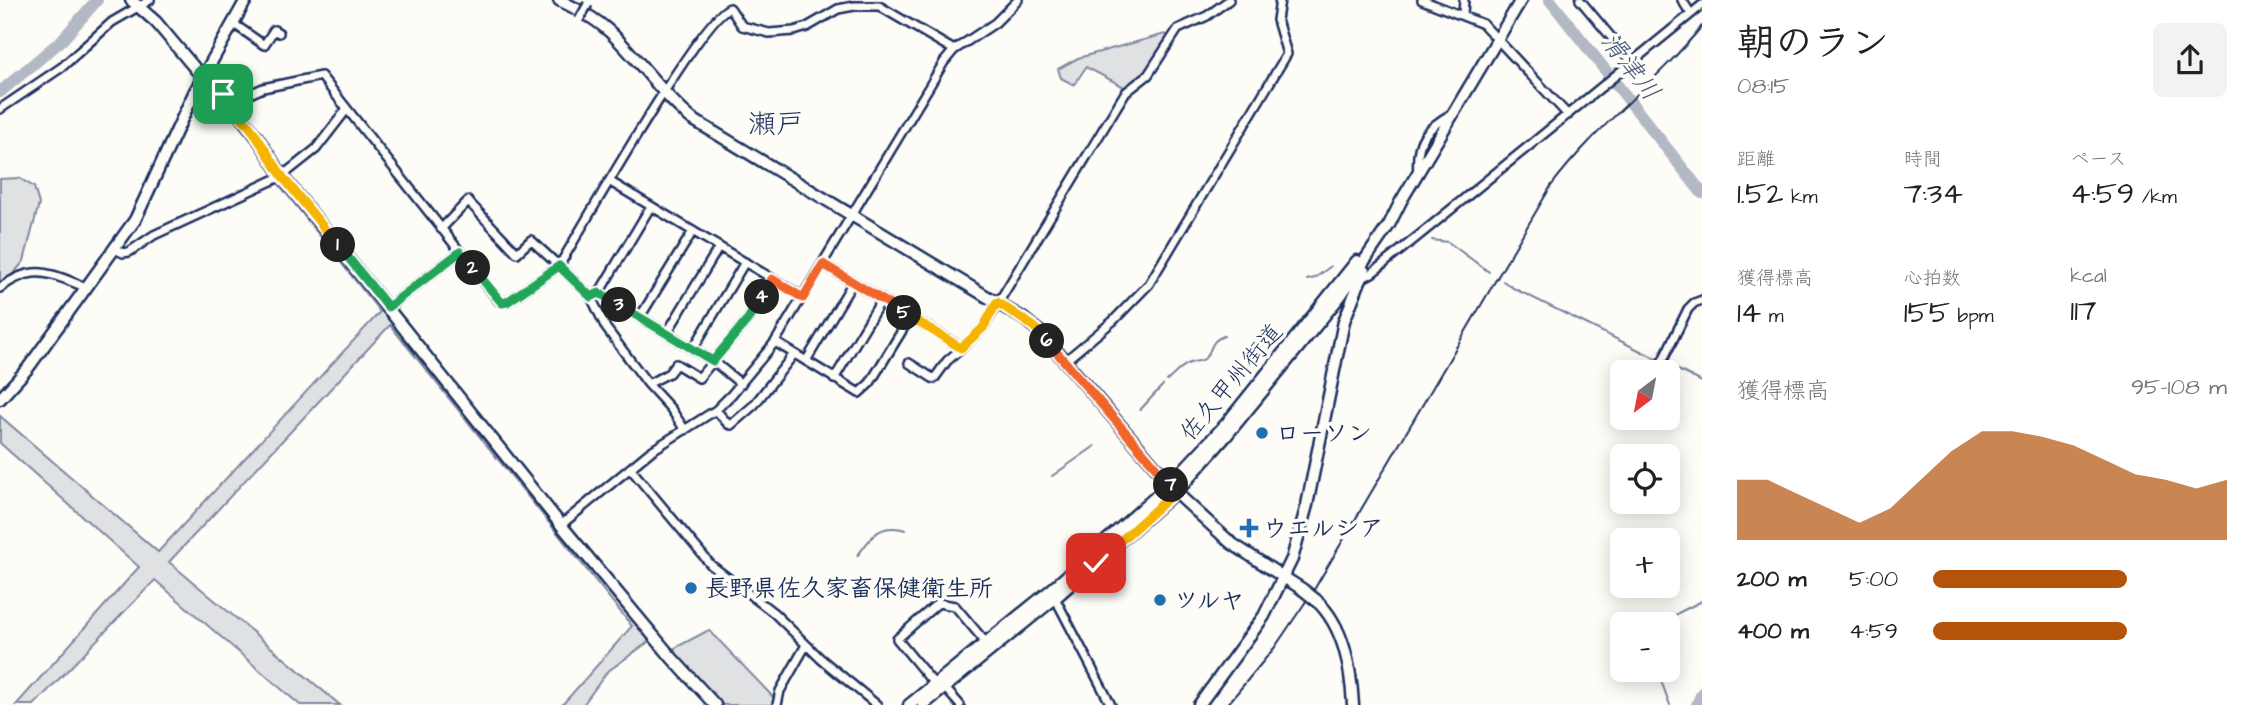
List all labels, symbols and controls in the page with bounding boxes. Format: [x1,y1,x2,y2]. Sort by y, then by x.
text: 朝のラン [1737,18,1889,70]
button: share [2153,23,2227,97]
water label: 滑津川 [1592,25,1668,108]
pin [193,64,253,124]
text: 08:15 [1737,70,1790,102]
icon: arrive [204,75,242,113]
district label: 瀬戸 [748,105,804,144]
text: 距離 [1737,146,1775,173]
text: 時間 [1904,146,1942,173]
text: ペース [2070,146,2126,173]
text: 1.52 [1737,173,1783,215]
text: 7:34 [1904,173,1963,215]
text: 4:59 [2070,173,2134,215]
text: km [1783,184,1818,211]
text: /km [2134,184,2177,211]
pin: 1 [320,228,356,262]
text: 1 [336,231,339,258]
pin: 2 [456,250,490,286]
text: 2 [467,254,478,281]
text: kcal [2070,263,2107,290]
text: 獲得標高 [1737,265,1813,292]
text: 心拍数 [1904,265,1961,292]
pin: 4 [744,280,780,314]
text: 4 [755,283,768,310]
pin: 3 [602,288,636,322]
text: 117 [2070,290,2096,332]
text: 3 [614,291,623,318]
text: 14 [1737,292,1761,334]
text: 155 [1904,292,1950,334]
pin: 5 [886,296,922,330]
text: 5 [897,299,910,326]
text: m [1761,303,1784,330]
text: bpm [1950,303,1994,330]
street label: 佐久甲州街道 [1172,317,1291,449]
pin: 6 [1030,324,1064,358]
text: 6 [1041,327,1052,354]
north arrow [1610,360,1680,430]
map controls [1610,360,1680,682]
text: 95–108 m [2131,371,2227,403]
text: 獲得標高 [1737,375,1829,407]
place label: ローソン [1276,417,1372,451]
marker: ローソン [1254,425,1270,441]
button: locate [1610,444,1680,514]
pin: 7 [1154,468,1188,503]
text: 7 [1165,471,1176,498]
place label: ウエルシア [1263,512,1383,546]
marker: ウエルシア [1241,520,1257,536]
button: + [1610,528,1680,598]
pin [1066,533,1126,593]
icon: check [1077,544,1115,582]
text: 200 m [1737,563,1806,595]
text: 5:00 [1849,563,1898,595]
place label: 長野県佐久家畜保健衛生所 [705,572,993,606]
marker: 長野県佐久家畜保健衛生所 [683,580,699,596]
place label: ツルヤ [1174,584,1245,618]
marker: ツルヤ [1152,592,1168,608]
button: − [1610,612,1680,682]
text: 400 m [1737,615,1809,647]
text: 4:59 [1849,615,1898,647]

